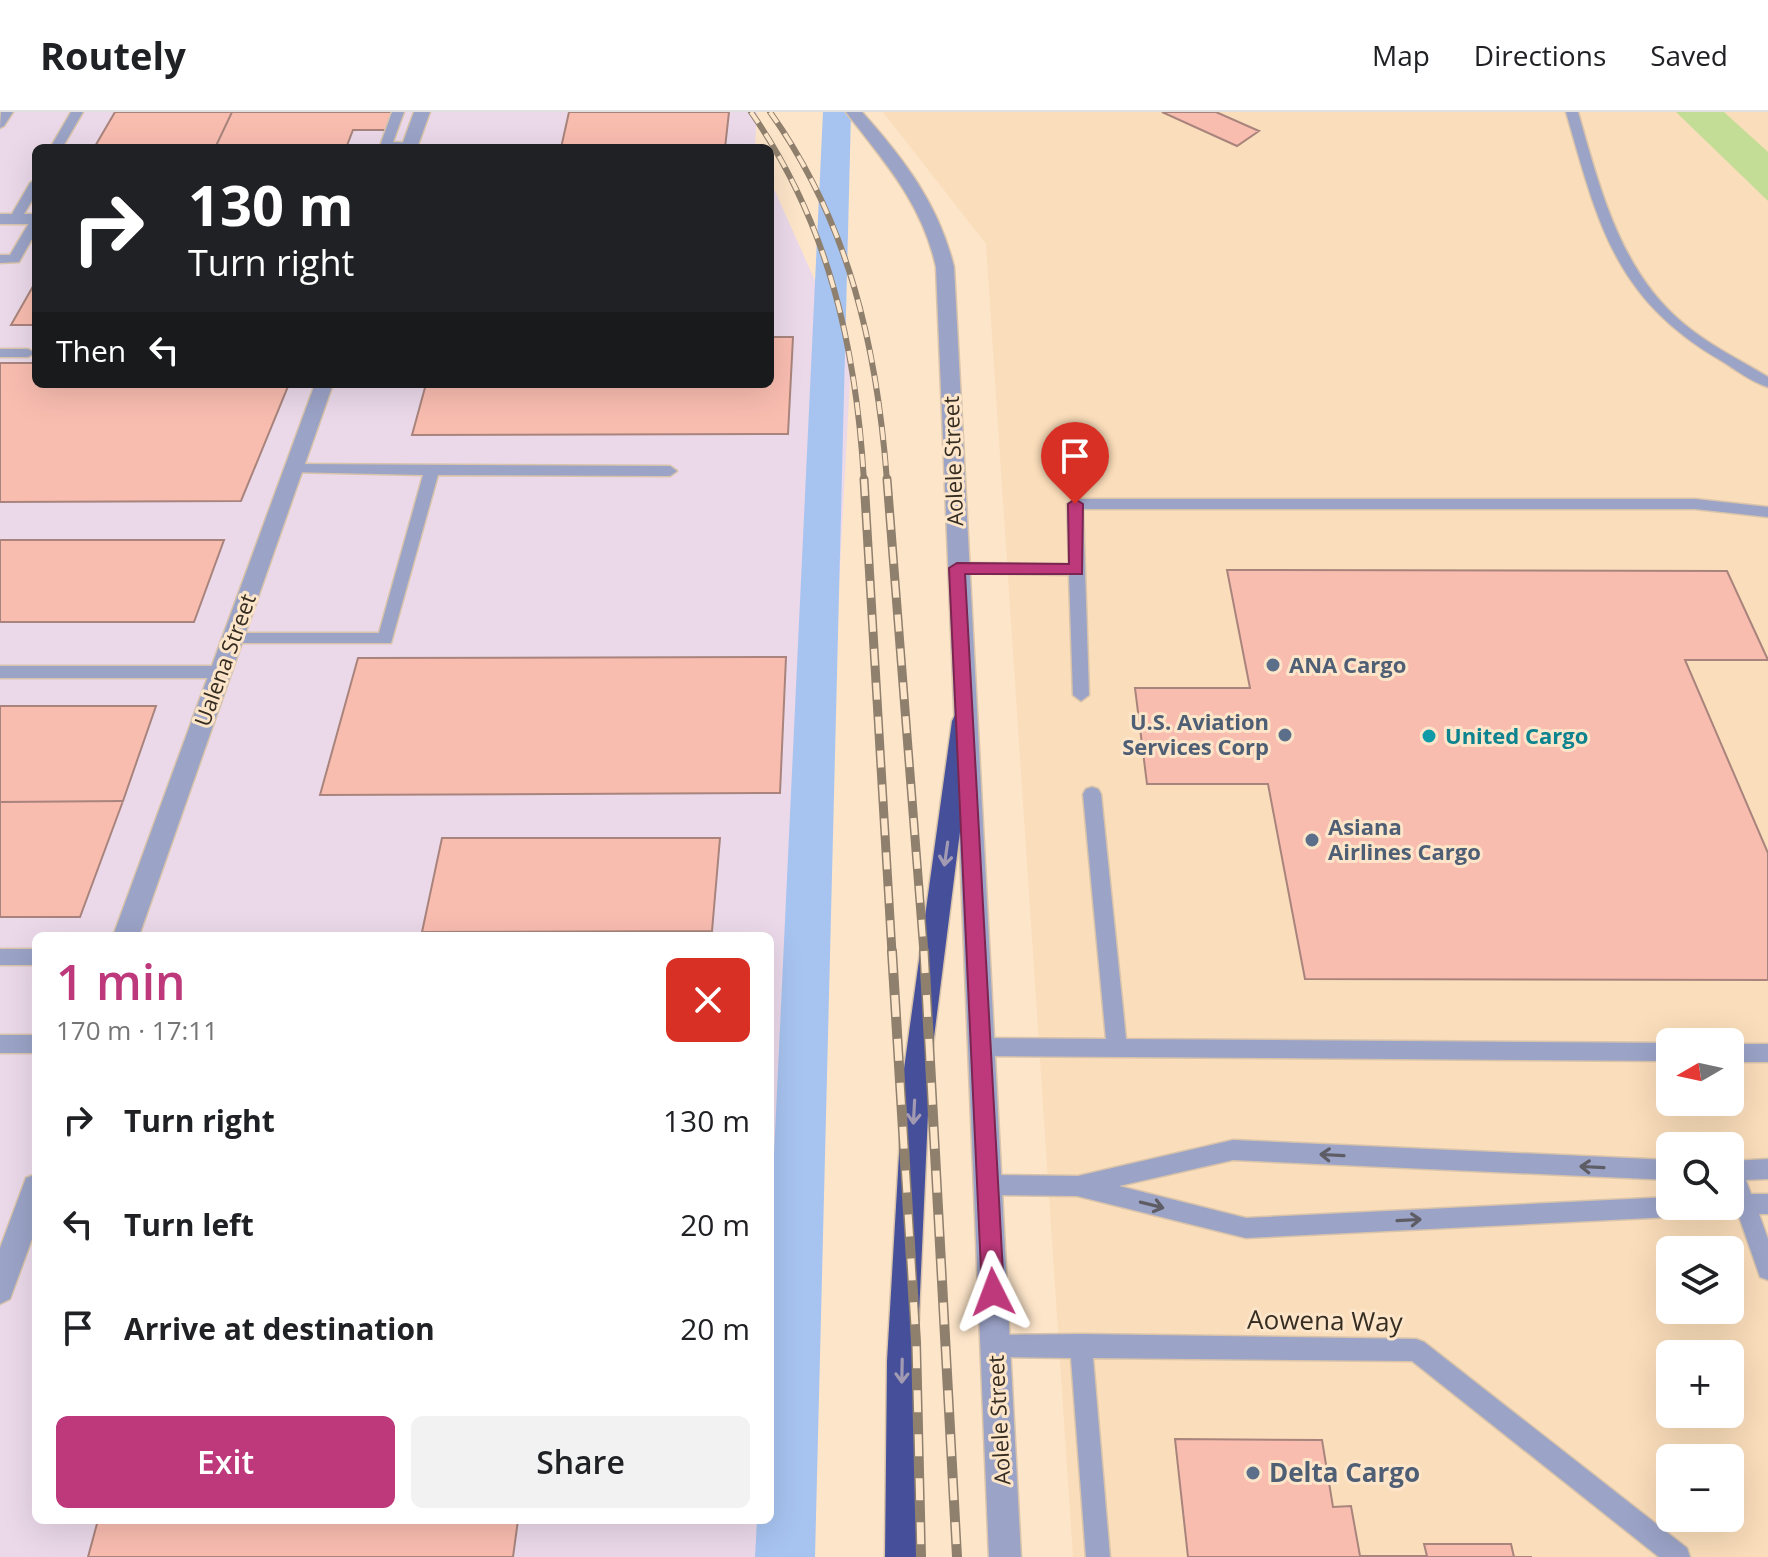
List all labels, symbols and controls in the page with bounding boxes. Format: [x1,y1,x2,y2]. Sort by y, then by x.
text: Routely [40,29,186,81]
text: Map [1372,36,1430,74]
text: Directions [1474,36,1606,74]
text: Saved [1650,36,1728,74]
text: 130 m [188,166,354,242]
icon: right [56,176,160,280]
text: Turn right [188,238,354,287]
icon: left [142,328,186,372]
text: Then [56,330,126,371]
street label: Aolele Street [935,395,969,527]
pin [1041,422,1109,504]
icon: arrive [1053,434,1097,478]
street label: Ualena Street [186,589,262,730]
place label: ANA Cargo [1289,649,1406,679]
marker: ANA Cargo [1264,656,1282,674]
place label: U.S. Aviation Services Corp [1122,706,1269,761]
place label: United Cargo [1445,720,1588,750]
marker: U.S. Aviation Services Corp [1276,726,1294,744]
marker: United Cargo [1420,727,1438,745]
place label: Asiana Airlines Cargo [1328,811,1481,866]
marker: Asiana Airlines Cargo [1303,831,1321,849]
one-way arrow [938,840,953,867]
text: 1 min [56,949,186,1014]
button: close [666,958,750,1042]
text: 170 m · 17:11 [56,1012,218,1048]
north arrow [1656,1028,1744,1116]
map controls [1656,1028,1744,1532]
icon: right [56,1098,100,1142]
one-way arrow [907,1098,922,1125]
text: Turn right [124,1100,275,1141]
text: 130 m [663,1100,750,1141]
button: search [1656,1132,1744,1220]
one-way arrow [1319,1147,1346,1162]
one-way arrow [1579,1159,1606,1174]
one-way arrow [1139,1198,1165,1213]
icon: left [56,1202,100,1246]
text: Turn left [124,1204,254,1245]
text: 20 m [680,1204,750,1245]
one-way arrow [1395,1212,1422,1227]
button: layers [1656,1236,1744,1324]
position arrow [951,1250,1035,1334]
street label: Aowena Way [1247,1301,1404,1339]
icon: arrive [56,1306,100,1350]
text: Arrive at destination [124,1308,435,1349]
text: 20 m [680,1308,750,1349]
button: + [1656,1340,1744,1428]
street label: Aolele Street [980,1354,1016,1486]
one-way arrow [894,1357,910,1384]
button: Exit [56,1416,395,1508]
button: Share [411,1416,750,1508]
button: − [1656,1444,1744,1532]
place label: Delta Cargo [1269,1454,1420,1490]
marker: Delta Cargo [1244,1464,1262,1482]

